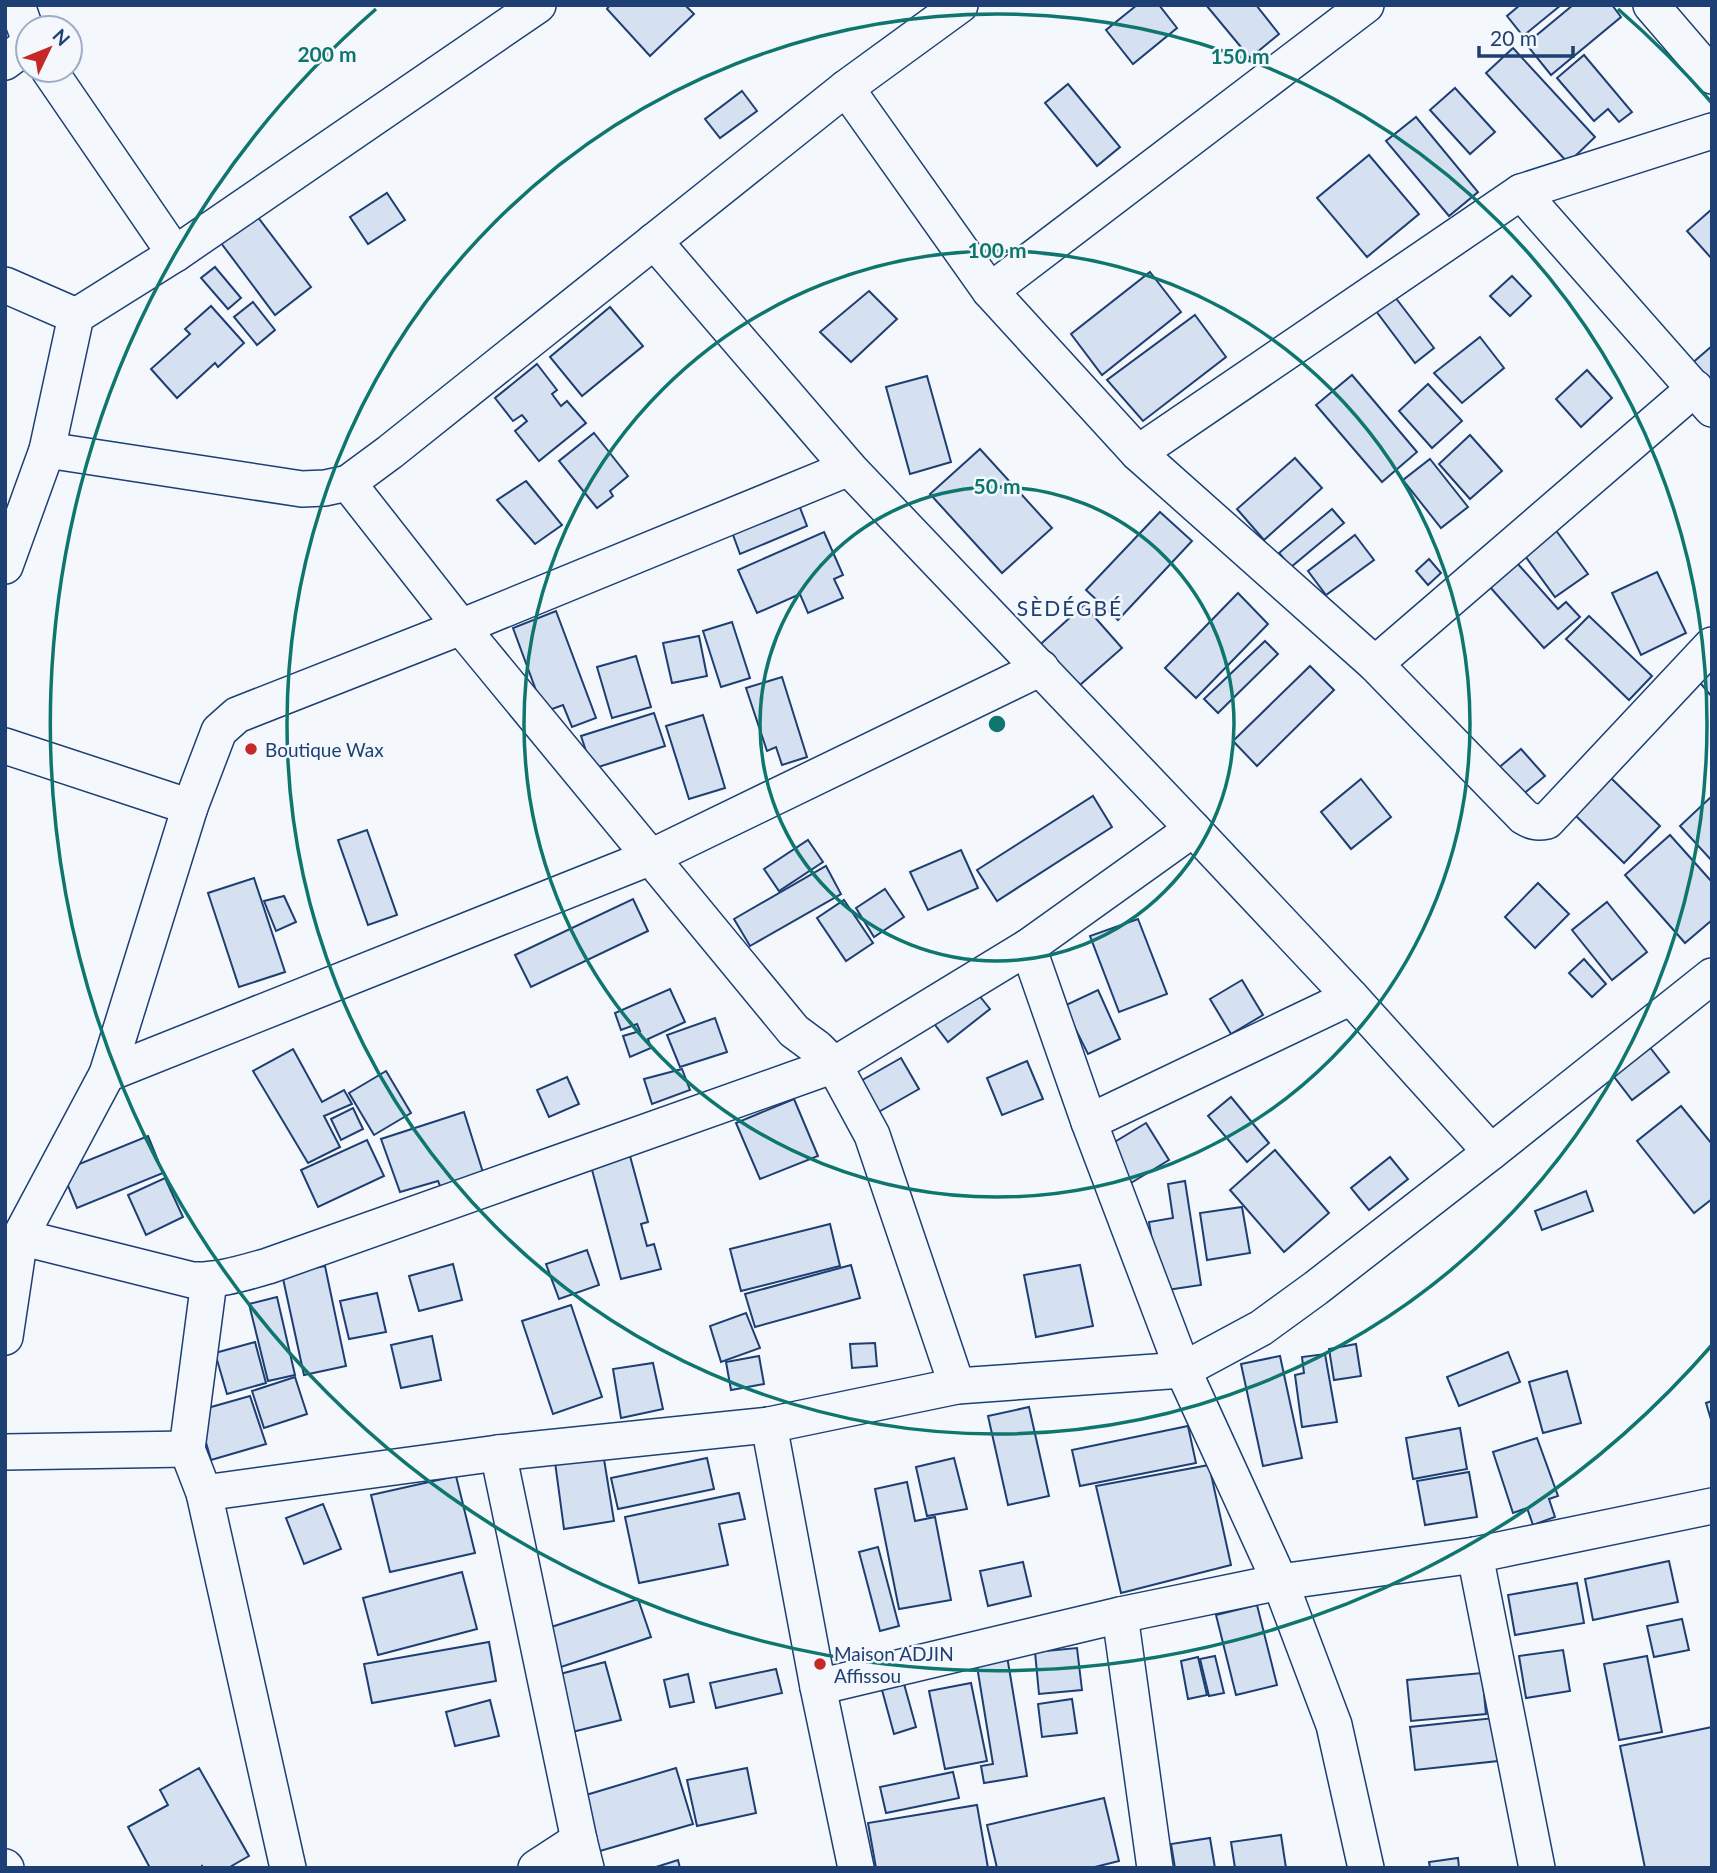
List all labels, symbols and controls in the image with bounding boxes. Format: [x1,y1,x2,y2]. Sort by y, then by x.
north arrow [14,14,84,84]
scale bar [1479,14,1574,58]
text: N [48,24,75,50]
text: 20 m [1490,25,1537,50]
text: 200 m [297,41,357,66]
text: 150 m [1210,43,1270,68]
text: 100 m [967,237,1027,262]
text: 50 m [973,473,1021,498]
district label: SÈDÉGBÉ [1017,595,1123,620]
centre of rings [985,712,1009,736]
place label: Boutique Wax [265,738,384,761]
marker: Boutique Wax [243,741,259,757]
place label: Maison ADJIN Affissou [834,1642,954,1687]
marker: Maison ADJIN Affissou [812,1656,828,1672]

